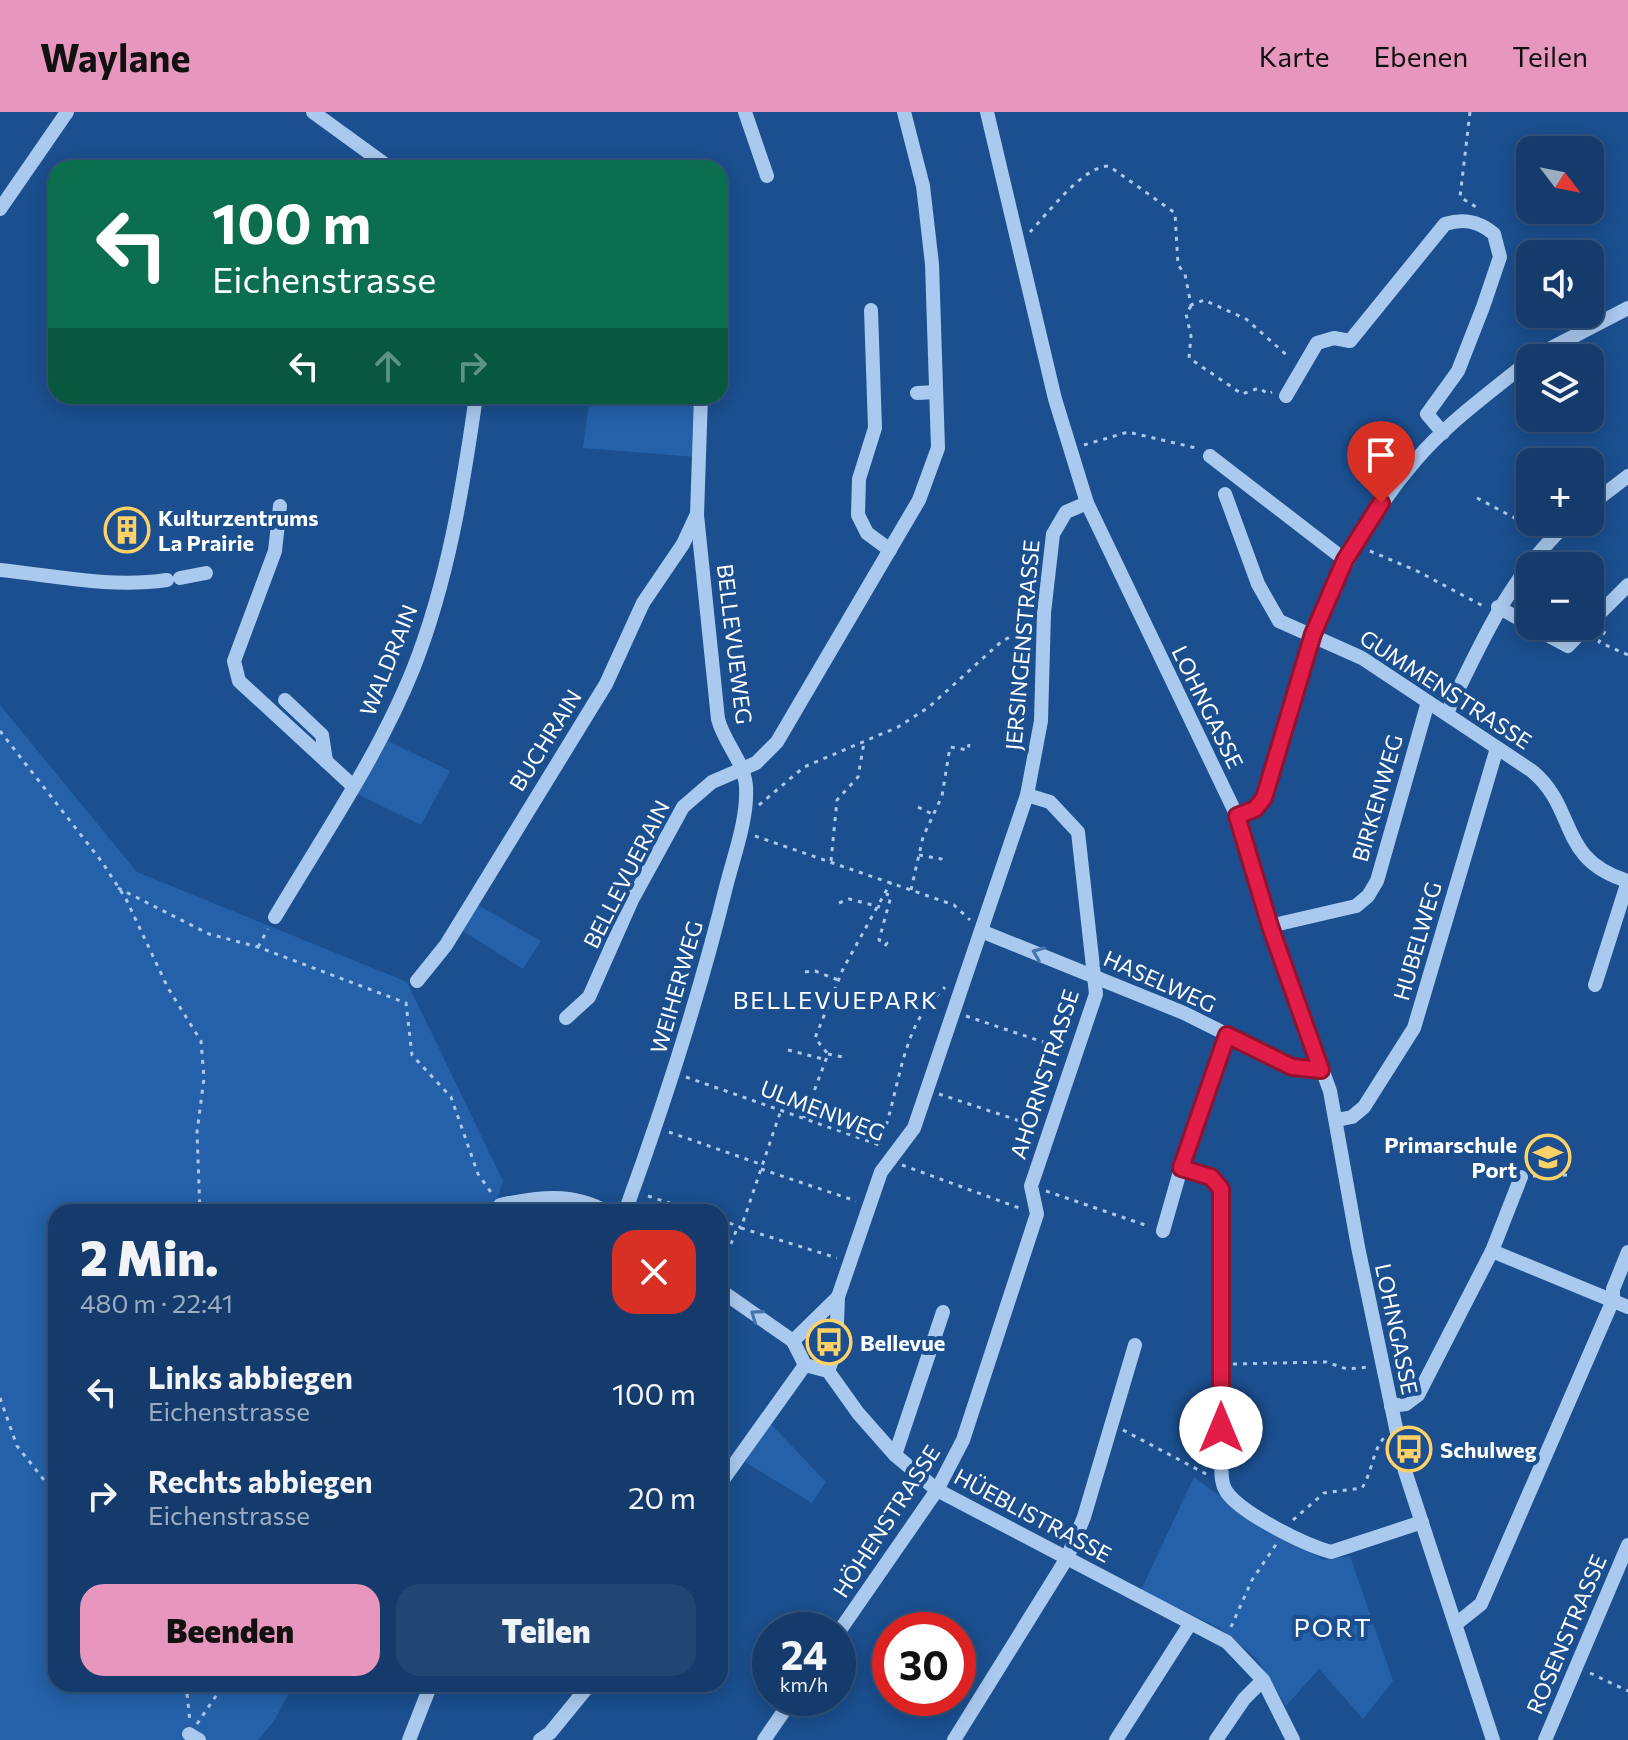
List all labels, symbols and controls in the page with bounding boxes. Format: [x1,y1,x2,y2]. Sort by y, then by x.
text: Waylane [40,33,190,80]
text: Karte [1259,39,1330,73]
text: Ebenen [1374,39,1468,73]
text: Teilen [1512,39,1588,73]
north arrow [1516,136,1604,224]
map controls [1516,136,1604,640]
text: 100 m [212,187,371,256]
icon: left [80,192,184,296]
button: sound [1516,240,1604,328]
text: Eichenstrasse [212,256,436,300]
icon: left [282,344,326,388]
icon: ahead [366,344,410,388]
icon: right [450,344,494,388]
button: layers [1516,344,1604,432]
pin [1347,421,1415,503]
icon: arrive [1359,433,1403,477]
button: + [1516,448,1604,536]
place label: Kulturzentrums La Prairie [158,504,318,556]
building icon: Kulturzentrums La Prairie [103,506,151,554]
street label: JERSINGENSTRASSE [999,539,1045,751]
button: − [1516,552,1604,640]
street label: BELLEVUEWEG [712,562,758,726]
street label: WALDRAIN [353,600,423,720]
street label: GUMMENSTRASSE [1355,623,1537,755]
street label: LOHNGASSE [1167,641,1249,773]
street label: BUCHRAIN [503,684,587,796]
street label: BIRKENWEG [1346,731,1408,865]
street label: BELLEVUERAIN [577,796,675,952]
street label: HUBELWEG [1387,879,1447,1003]
street label: WEIHERWEG [644,917,708,1057]
street label: HASELWEG [1100,944,1220,1018]
one-way arrow [1032,946,1046,963]
district label: BELLEVUEPARK [733,985,939,1014]
street label: AHORNSTRASSE [1004,986,1084,1162]
street label: ULMENWEG [757,1074,889,1146]
place label: Primarschule Port [1384,1131,1517,1183]
school or university icon: Primarschule Port [1524,1133,1572,1181]
text: 2 Min. [80,1227,219,1286]
button: close [612,1230,696,1314]
street label: LOHNGASSE [1370,1261,1424,1397]
text: 480 m · 22:41 [80,1287,233,1318]
one-way arrow [751,1310,765,1325]
bus stop icon: Bellevue [805,1318,853,1366]
place label: Bellevue [860,1329,945,1356]
text: Links abbiegen [148,1358,353,1395]
icon: left [80,1370,124,1414]
text: 100 m [612,1374,696,1411]
position arrow [1179,1386,1263,1470]
text: Eichenstrasse [148,1395,310,1426]
bus stop icon: Schulweg [1385,1425,1433,1473]
place label: Schulweg [1440,1436,1537,1463]
street label: HÖHENSTRASSE [827,1440,945,1602]
text: Rechts abbiegen [148,1462,373,1499]
street label: HÜEBLISTRASSE [950,1462,1116,1568]
icon: right [80,1474,124,1518]
text: 20 m [628,1478,696,1515]
text: Eichenstrasse [148,1499,310,1530]
street label: ROSENSTRASSE [1520,1550,1612,1718]
button: Beenden [80,1584,380,1676]
button: Teilen [396,1584,696,1676]
district label: PORT [1293,1611,1373,1642]
speed limit sign: 30 [872,1612,976,1716]
text: 24 [781,1629,827,1678]
text: km/h [780,1672,828,1696]

